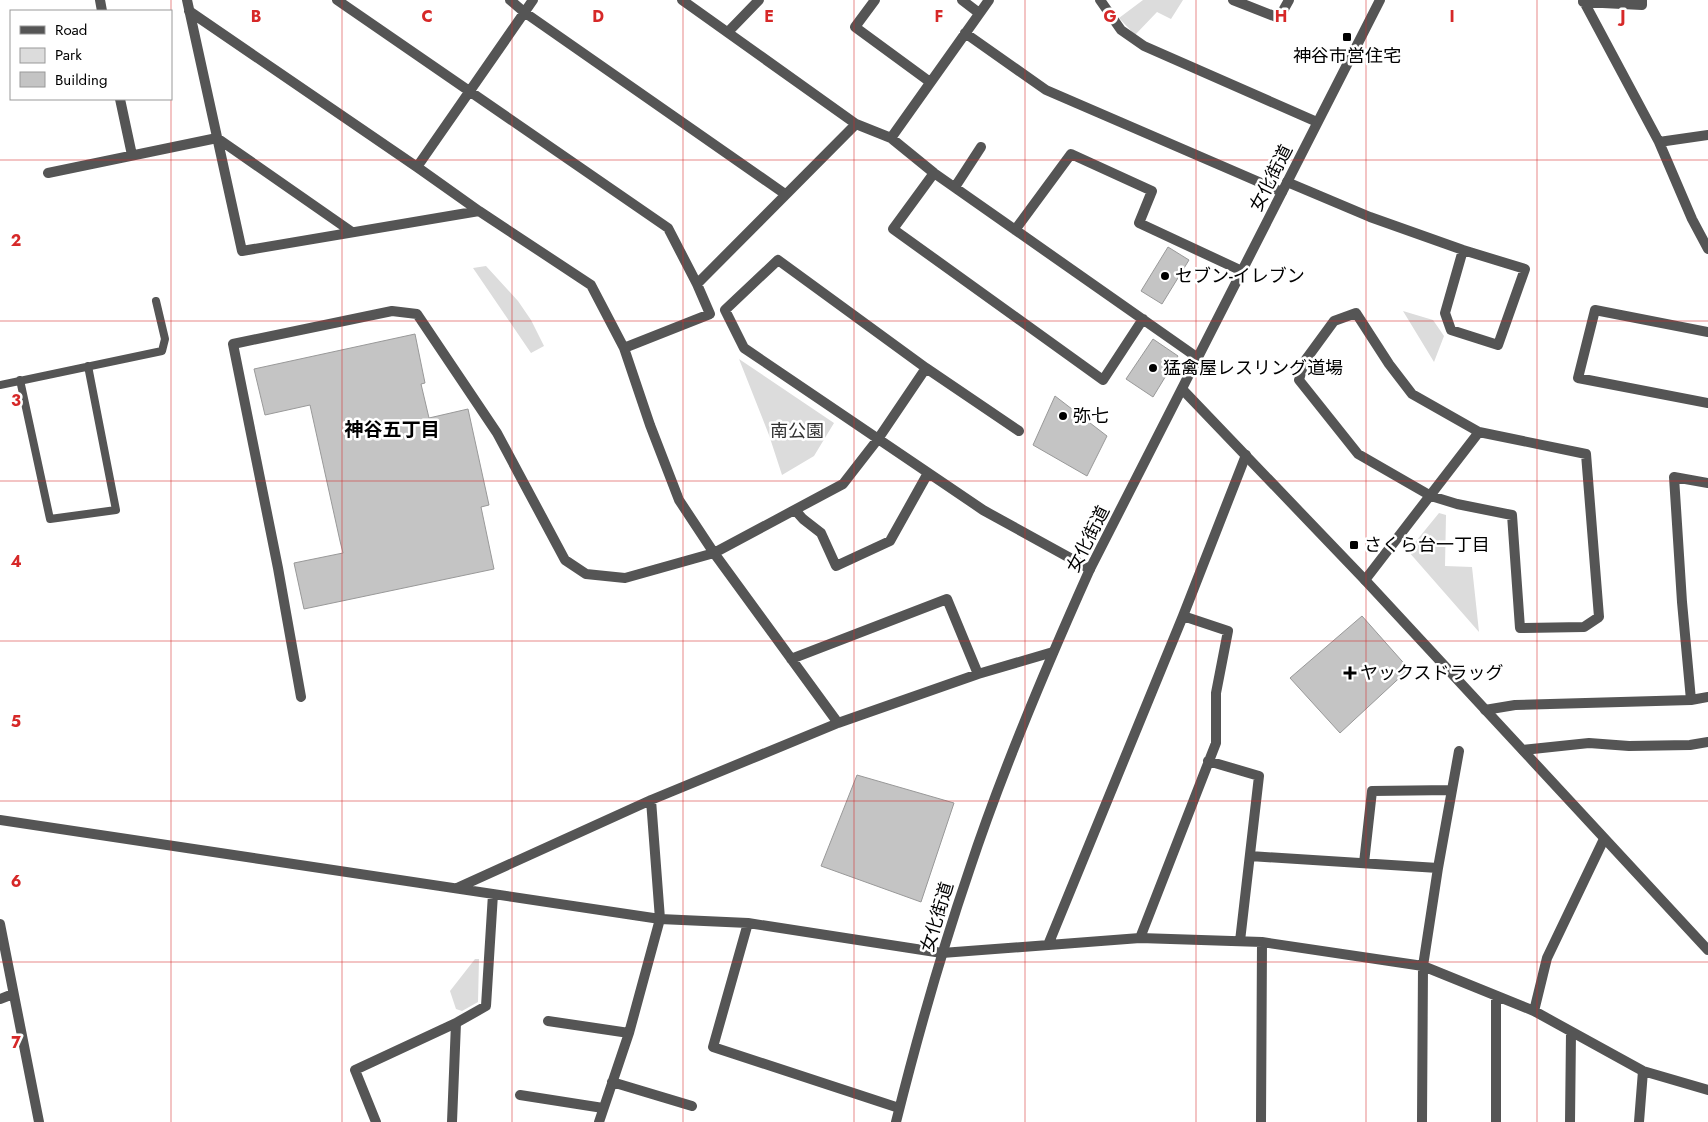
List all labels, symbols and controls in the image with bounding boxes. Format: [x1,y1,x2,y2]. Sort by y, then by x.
text: B [251,5,261,28]
text: C [421,5,433,28]
text: D [592,5,604,28]
text: E [764,5,774,28]
text: F [935,5,943,28]
text: G [1103,5,1117,28]
text: H [1275,5,1287,28]
text: I [1449,5,1455,28]
text: J [1617,5,1626,28]
legend [10,10,172,100]
text: Road [55,19,87,41]
marker: 神谷市営住宅 [1341,31,1353,43]
place label: 神谷市営住宅 [1293,43,1401,69]
text: Park [55,44,82,66]
text: Building [55,69,107,91]
street label: 女化街道 [1243,140,1299,216]
text: 2 [11,229,21,252]
place label: セブン-イレブン [1175,263,1305,289]
marker: セブン-イレブン [1159,270,1171,282]
place label: 猛禽屋レスリング道場 [1163,355,1343,381]
marker: 猛禽屋レスリング道場 [1147,362,1159,374]
text: 3 [11,389,21,412]
place label: 弥七 [1073,403,1109,429]
marker: 弥七 [1057,410,1069,422]
district label: 神谷五丁目 [344,416,440,443]
park label: 南公園 [770,418,824,444]
street label: 女化街道 [1060,501,1116,577]
place label: さくら台一丁目 [1364,532,1490,558]
marker: さくら台一丁目 [1348,539,1360,551]
text: 4 [10,550,22,573]
place label: ヤックスドラッグ [1360,660,1503,686]
marker: ヤックスドラッグ [1344,667,1356,679]
text: 5 [11,710,21,733]
text: 6 [11,870,21,893]
street label: 女化街道 [914,879,960,955]
text: 7 [11,1031,21,1054]

